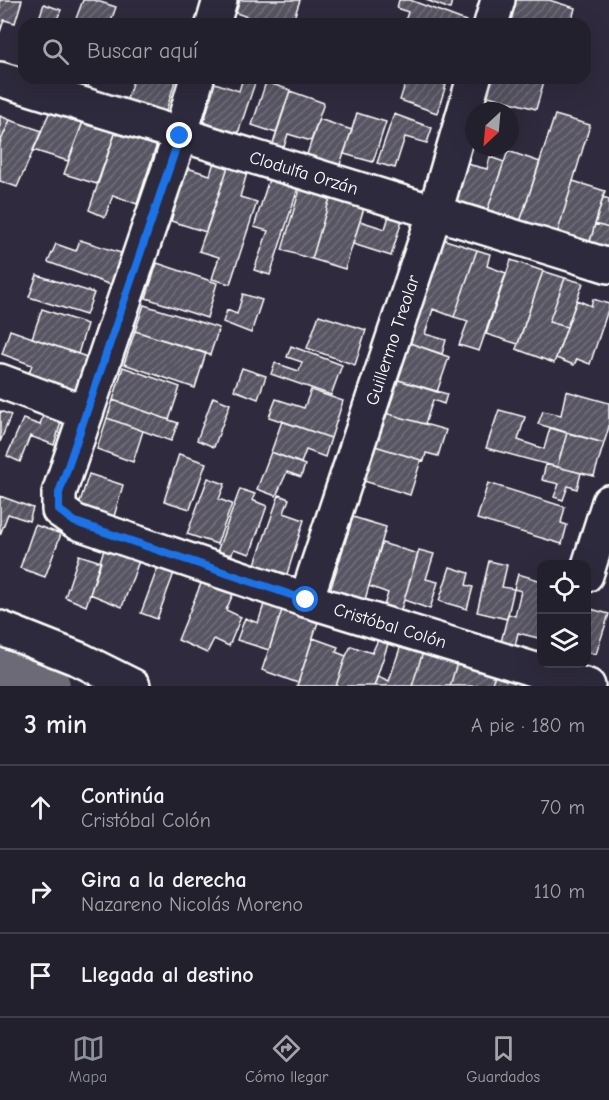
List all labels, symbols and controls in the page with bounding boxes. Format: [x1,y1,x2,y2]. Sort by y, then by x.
search box [18,18,591,84]
icon: search [39,35,72,68]
text: Buscar aquí [87,38,198,64]
north arrow [465,102,519,156]
route end [166,122,192,148]
street label: Clodulfa Orzán [247,147,361,200]
street label: Guillermo Treolar [362,272,425,408]
map controls [537,560,591,668]
button: locate [537,560,591,614]
route start [292,586,318,612]
street label: Cristóbal Colón [331,599,449,653]
button: layers [537,614,591,668]
text: 3 min [24,710,87,740]
text: A pie · 180 m [471,714,585,737]
text: Continúa [81,783,165,809]
icon: ahead [24,791,57,824]
text: 70 m [540,796,585,819]
text: Cristóbal Colón [81,809,211,832]
text: Gira a la derecha [81,867,247,893]
icon: right [24,875,57,908]
text: 110 m [534,880,585,903]
text: Nazareno Nicolás Moreno [81,893,303,916]
icon: arrive [24,959,57,992]
text: Llegada al destino [81,962,254,988]
tab: Mapa [69,1032,107,1086]
tab: Cómo llegar [245,1032,328,1086]
tab: Guardados [466,1032,540,1086]

